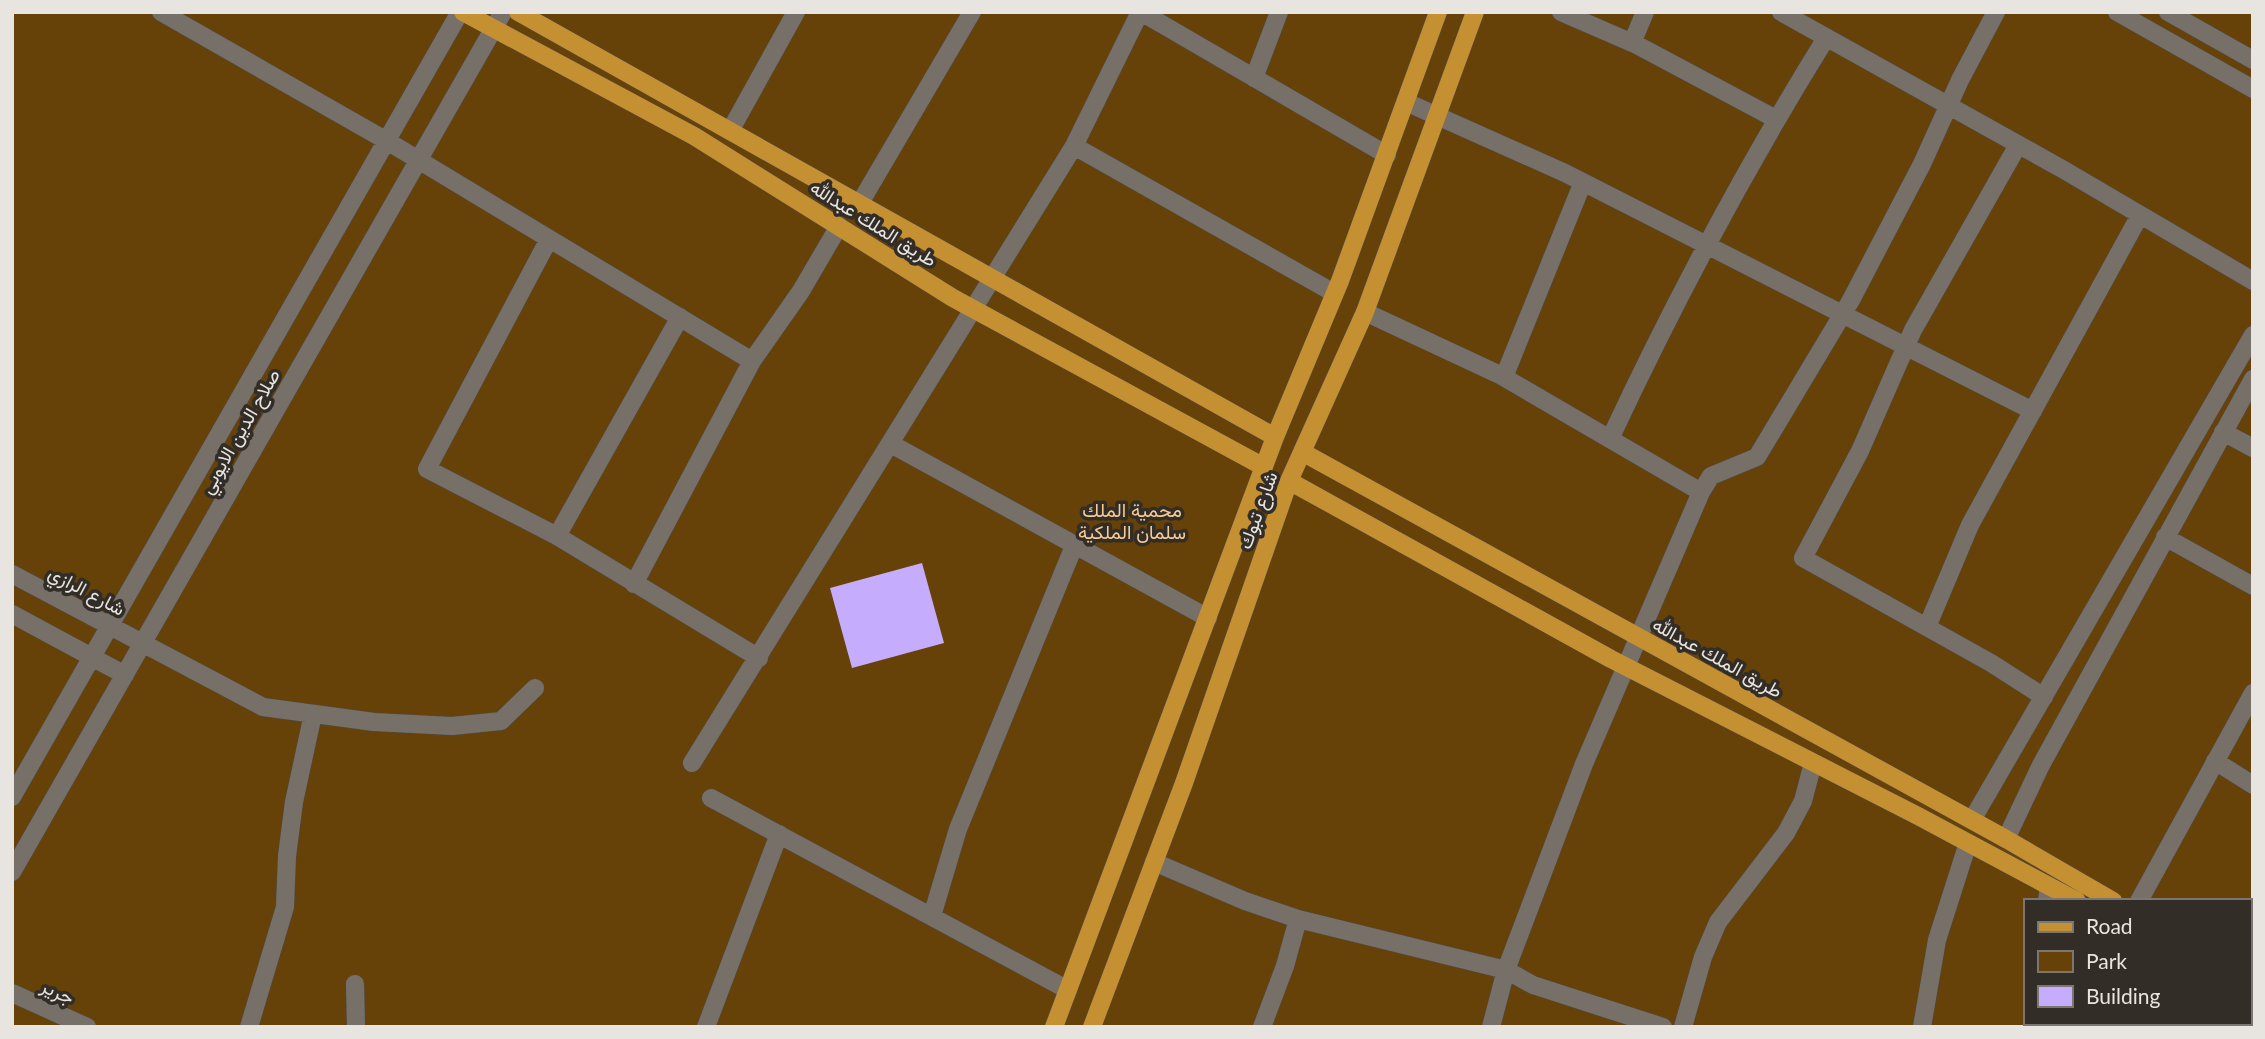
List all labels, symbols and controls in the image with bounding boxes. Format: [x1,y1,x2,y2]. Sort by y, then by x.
street label: طريق الملك عبدالله [806,175,941,272]
street label: صلاح الدين الايوبي [194,364,288,500]
street label: شارع تبوك [1232,468,1283,553]
park label: محمية الملك سلمان الملكية [1078,498,1186,544]
street label: شارع الرازي [42,560,129,624]
street label: طريق الملك عبدالله [1649,612,1787,703]
legend [2024,899,2251,1025]
text: Road [2086,913,2133,938]
text: Park [2086,948,2127,973]
street label: جرير [36,973,78,1010]
text: Building [2086,983,2161,1008]

